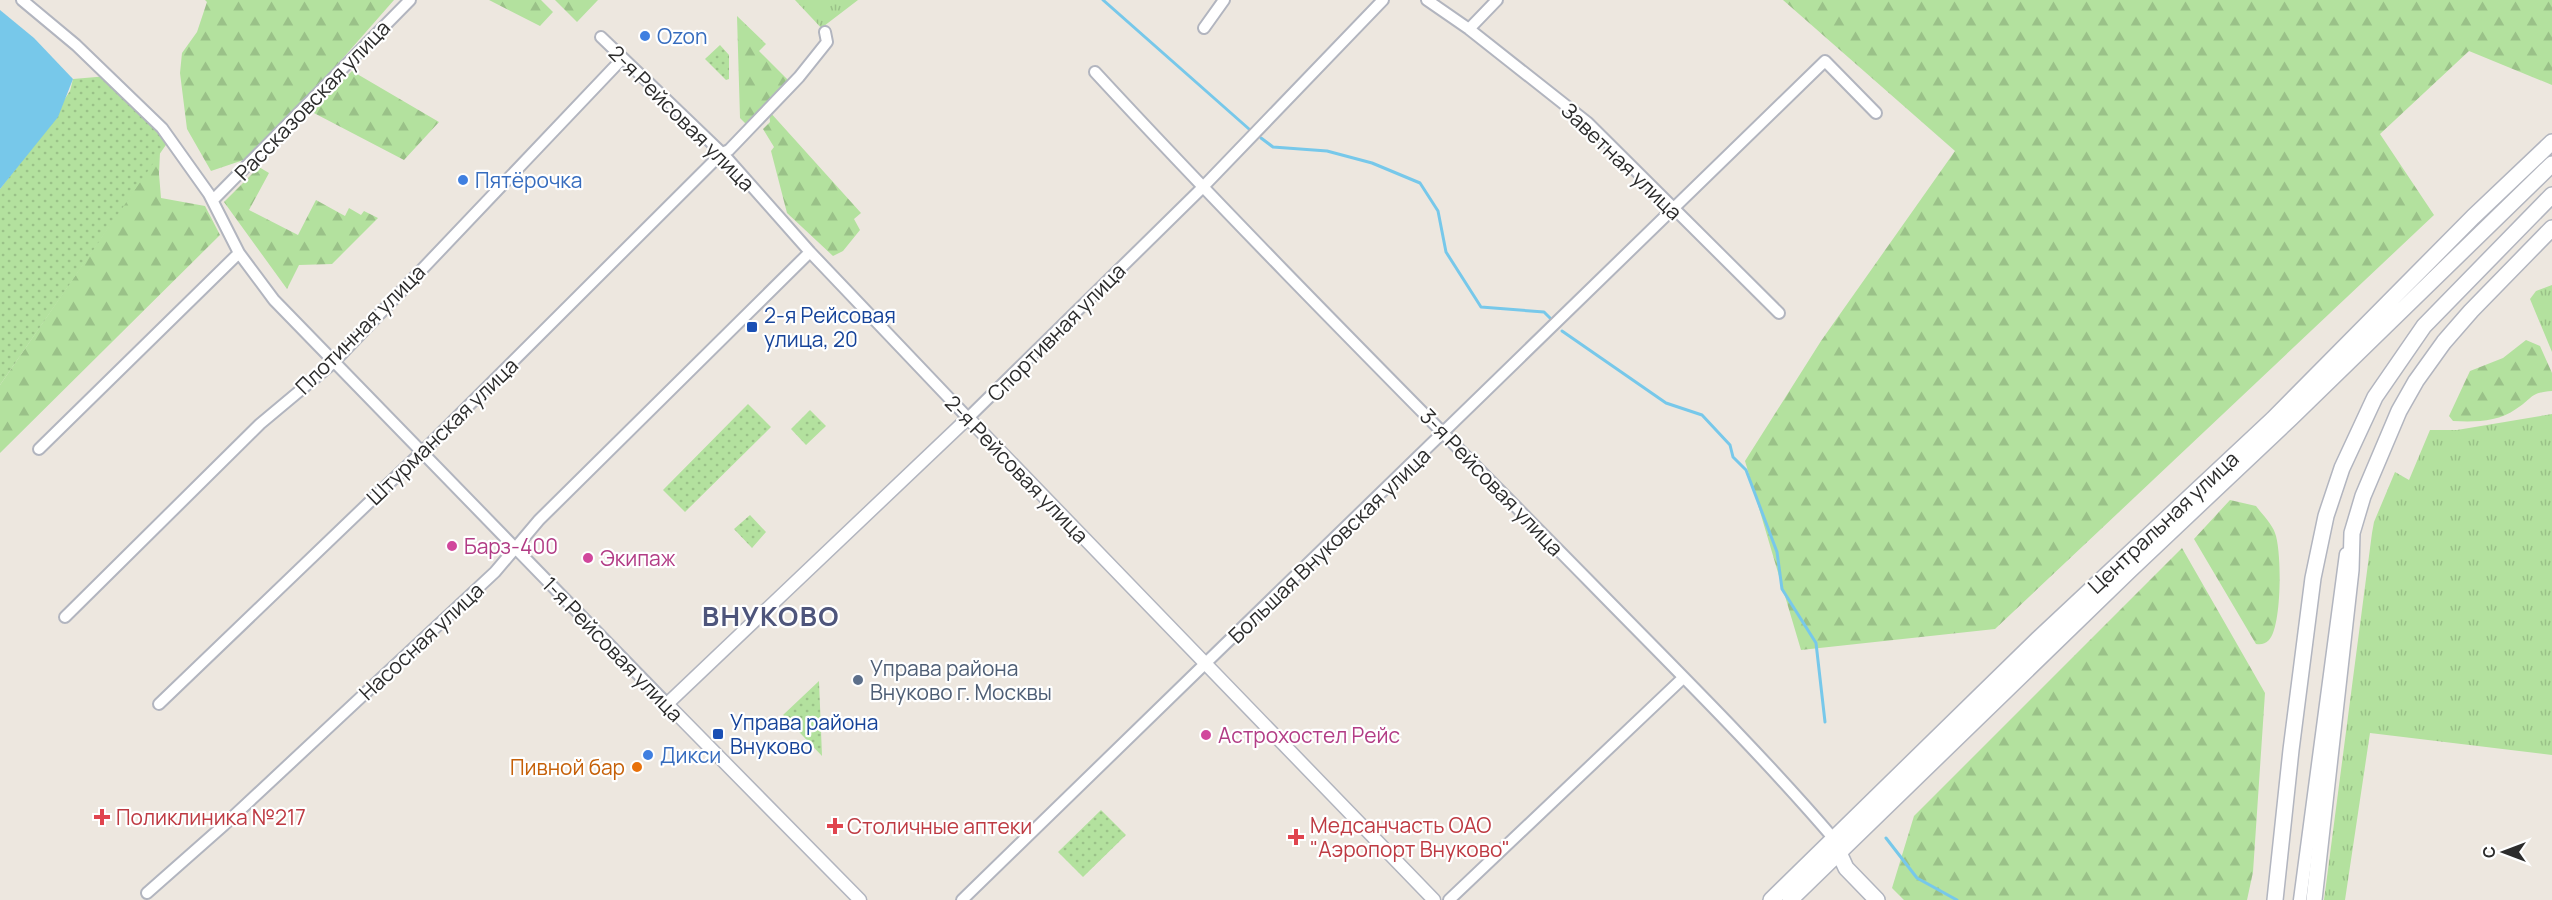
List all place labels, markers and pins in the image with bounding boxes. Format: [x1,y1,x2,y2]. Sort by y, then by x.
place label: Ozon [657,22,707,50]
marker: Ozon [638,29,652,43]
place label: Пятёрочка [475,166,582,194]
marker: Пятёрочка [456,173,470,187]
place label: 2-я Рейсовая улица, 20 [764,301,896,353]
marker: 2-я Рейсовая улица, 20 [745,320,759,334]
place label: Барз-400 [464,532,558,560]
marker: Барз-400 [445,539,459,553]
place label: Экипаж [600,544,676,572]
marker: Экипаж [581,551,595,565]
place label: Управа района Внуково г. Москвы [870,654,1052,706]
marker: Управа района Внуково г. Москвы [851,673,865,687]
place label: Управа района Внуково [730,708,878,760]
place label: Астрохостел Рейс [1218,721,1400,749]
marker: Управа района Внуково [711,727,725,741]
marker: Астрохостел Рейс [1199,728,1213,742]
place label: Дикси [660,741,721,769]
marker: Дикси [641,748,655,762]
place label: Пивной бар [510,753,625,781]
marker: Пивной бар [630,760,644,774]
place label: Поликлиника №217 [116,803,306,831]
marker: Поликлиника №217 [93,808,111,826]
place label: Медсанчасть ОАО "Аэропорт Внуково" [1310,811,1510,863]
place label: Столичные аптеки [847,812,1032,840]
marker: Столичные аптеки [828,819,842,833]
marker: Медсанчасть ОАО "Аэропорт Внуково" [1287,828,1305,846]

